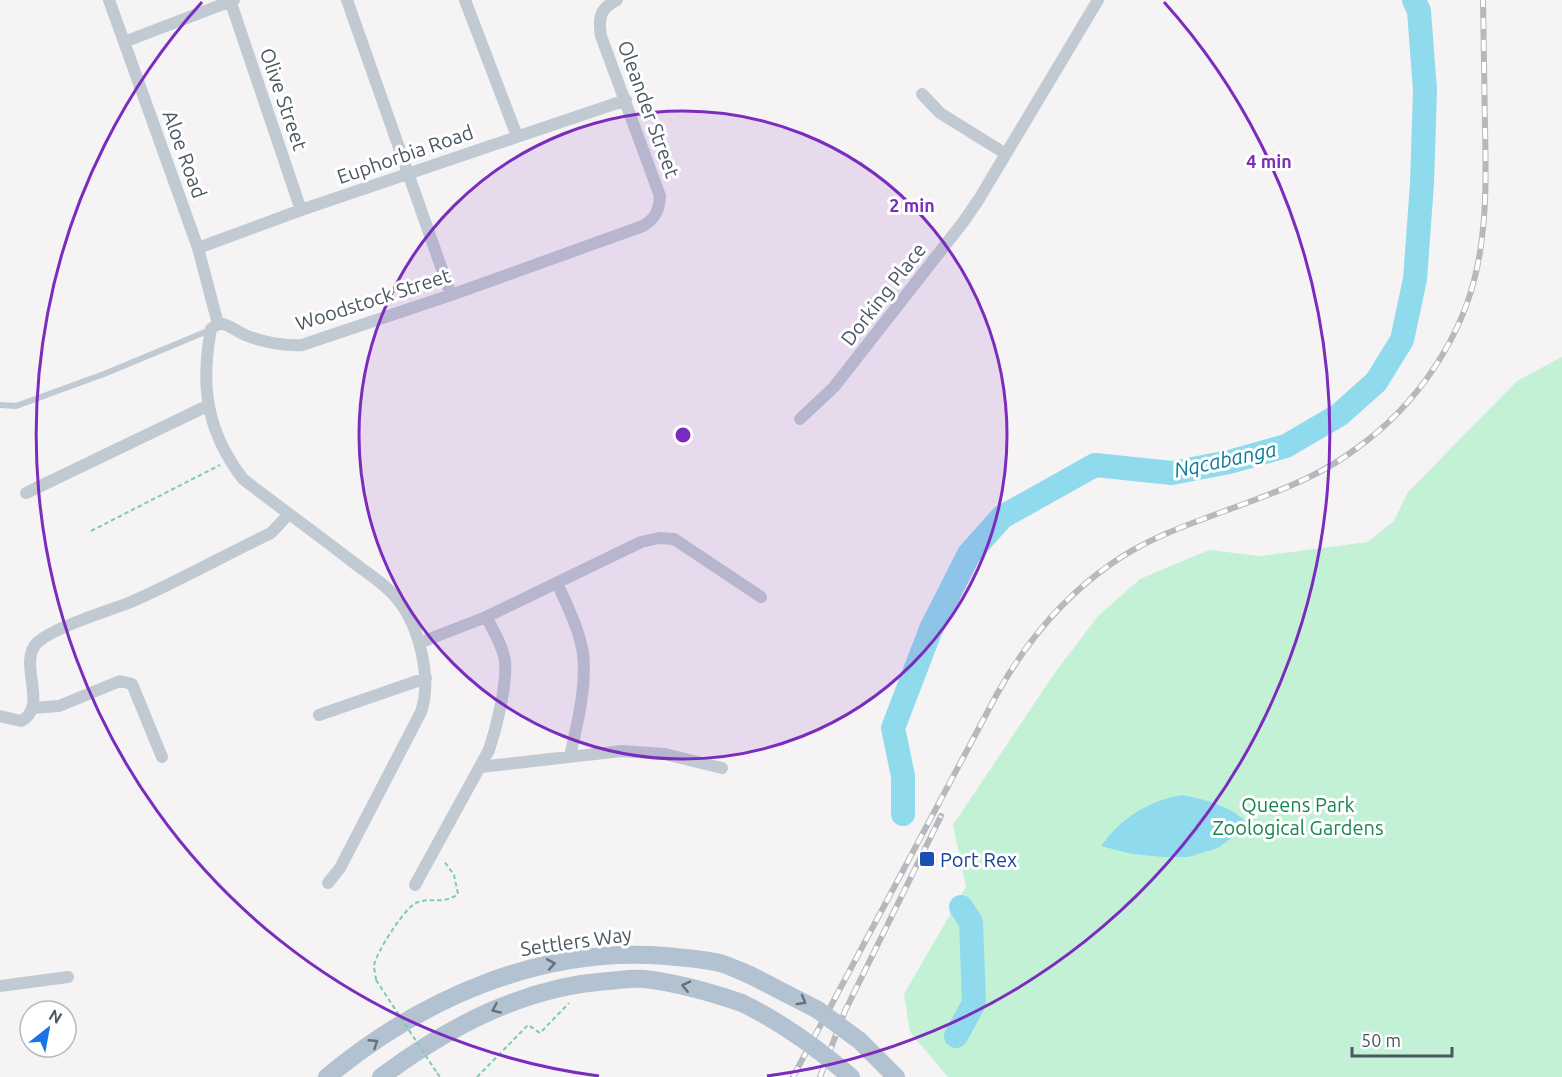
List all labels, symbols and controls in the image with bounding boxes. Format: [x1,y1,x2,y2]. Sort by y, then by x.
street label: Oleander Street [614,37,685,181]
street label: Olive Street [256,45,312,153]
street label: Aloe Road [159,107,211,201]
street label: Euphorbia Road [334,120,476,188]
text: 4 min [1246,151,1292,171]
text: 2 min [889,195,935,215]
street label: Dorking Place [836,238,930,350]
street label: Woodstock Street [293,263,453,335]
centre of rings [673,425,693,445]
water label: Nqcabanga [1172,436,1278,482]
park label: Queens Park Zoological Gardens [1212,793,1384,839]
place label: Port Rex [940,848,1017,871]
marker: Port Rex [918,850,936,868]
street label: Settlers Way [519,922,634,960]
one-way arrow [545,958,555,971]
one-way arrow [681,981,691,994]
one-way arrow [796,994,807,1005]
north arrow [18,999,78,1059]
one-way arrow [491,1002,502,1014]
text: N [46,1005,65,1027]
scale bar [1352,1020,1452,1058]
text: 50 m [1361,1030,1401,1050]
one-way arrow [367,1039,378,1050]

